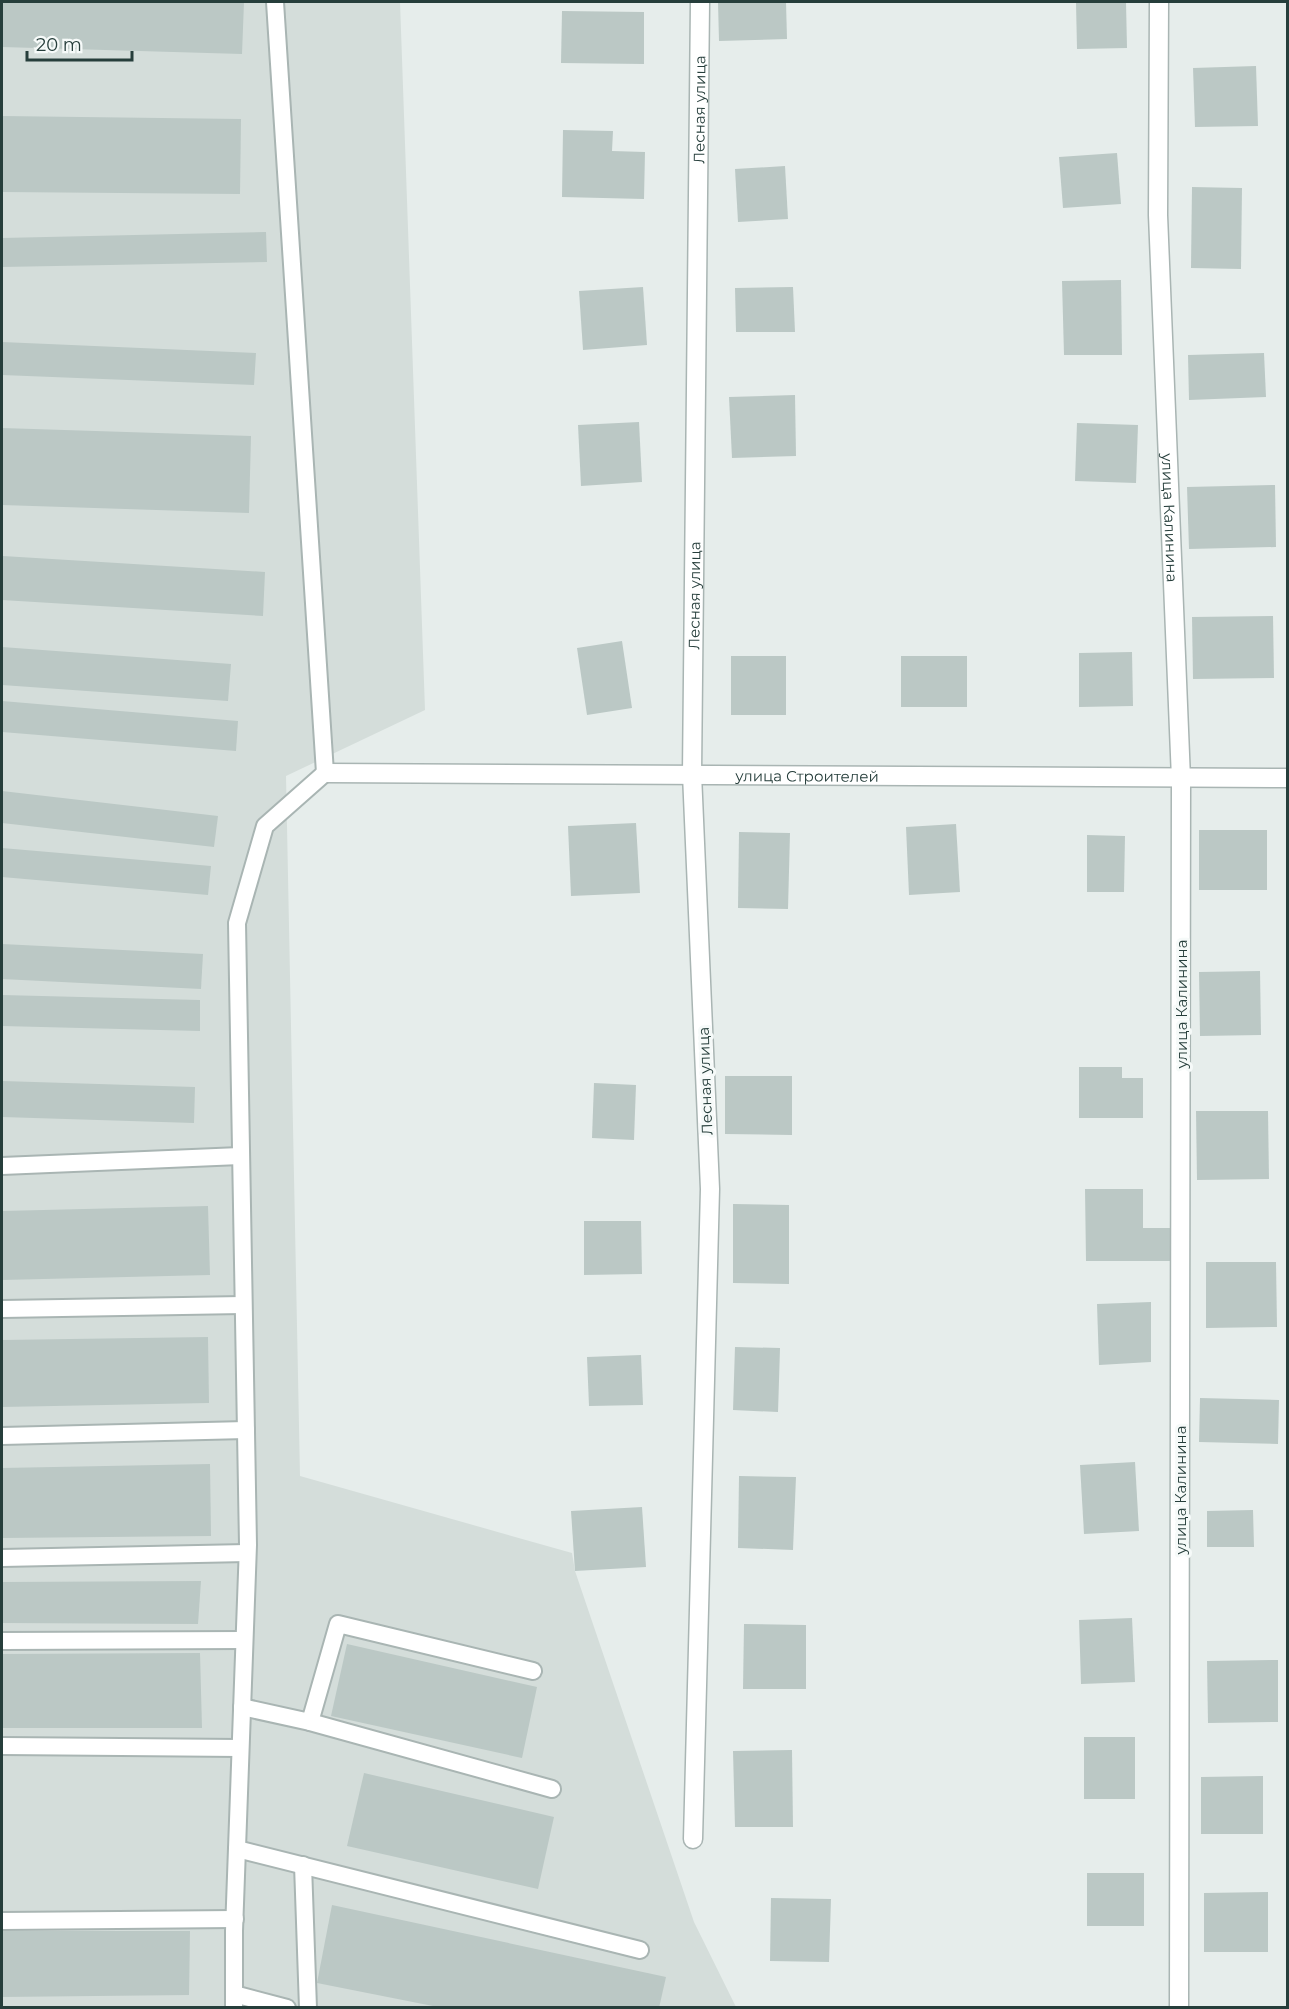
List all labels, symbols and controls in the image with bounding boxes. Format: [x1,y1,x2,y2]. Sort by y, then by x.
scale bar [27,24,132,62]
text: 20 m [36,34,82,56]
street label: Лесная улица [689,55,709,164]
street label: улица Калинина [1158,452,1182,583]
street label: Лесная улица [684,541,704,650]
street label: улица Строителей [734,766,879,785]
street label: улица Калинина [1172,940,1191,1069]
street label: Лесная улица [694,1027,716,1135]
street label: улица Калинина [1171,1426,1190,1555]

